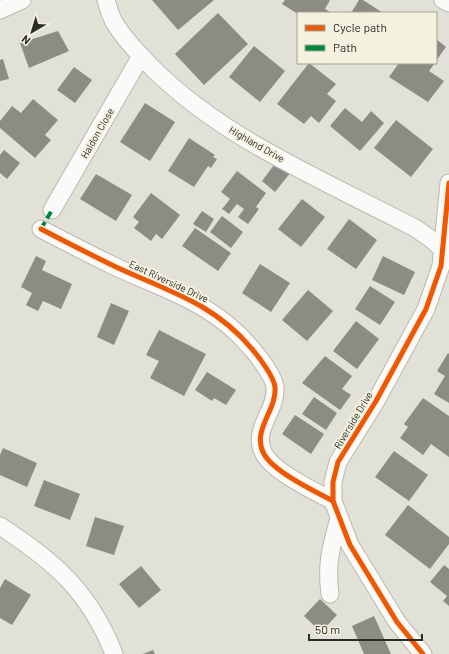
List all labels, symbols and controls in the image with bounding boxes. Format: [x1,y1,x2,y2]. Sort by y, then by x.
north arrow [12,12,52,52]
legend [297,12,437,64]
text: Cycle path [333,20,387,34]
text: N [19,33,32,48]
text: Path [333,40,357,54]
street label: Haldon Close [78,106,116,160]
street label: Highland Drive [227,123,287,165]
street label: East Riverside Drive [127,257,211,305]
street label: Riverside Drive [331,389,375,451]
scale bar [309,616,422,642]
text: 50 m [315,622,340,636]

